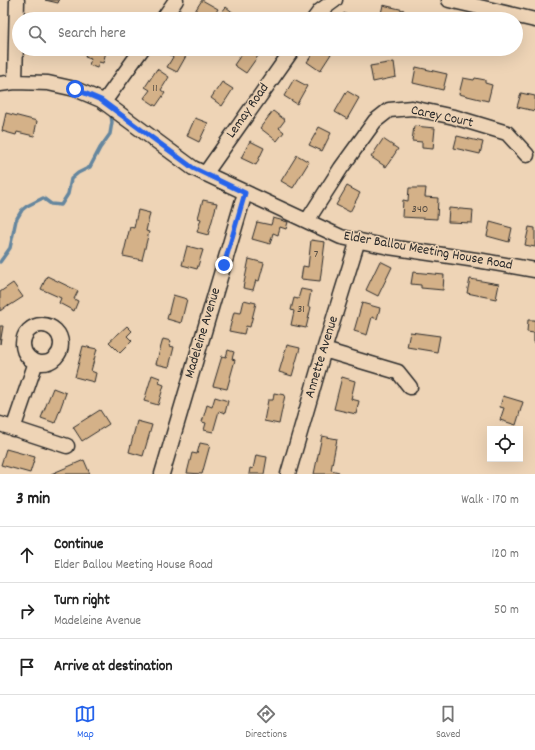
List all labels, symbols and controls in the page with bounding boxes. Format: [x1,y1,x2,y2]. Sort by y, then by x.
search box [12,12,523,56]
icon: search [26,23,48,45]
text: Search here [58,23,126,45]
street label: Lemay Road [222,79,274,143]
route start [66,80,84,98]
house number: 11 [152,80,158,97]
street label: Carey Court [409,101,475,133]
house number: 340 [412,201,428,218]
street label: Elder Ballou Meeting House Road [342,226,514,276]
house number: 7 [314,246,319,263]
route end [215,256,233,274]
street label: Madeleine Avenue [180,285,226,381]
house number: 31 [297,301,305,318]
street label: Annette Avenue [300,314,344,400]
map controls [487,426,523,462]
button: locate [487,426,523,462]
text: 3 min [16,488,50,512]
text: Walk · 170 m [461,491,519,510]
text: Continue [54,534,103,556]
icon: ahead [16,544,38,566]
text: 120 m [491,545,519,564]
text: Elder Ballou Meeting House Road [54,556,213,575]
text: Turn right [54,590,110,612]
icon: right [16,600,38,622]
text: 50 m [494,601,519,620]
text: Madeleine Avenue [54,612,141,631]
icon: arrive [16,656,38,678]
text: Arrive at destination [54,656,172,678]
tab: Map [74,703,96,743]
tab: Directions [245,703,287,743]
tab: Saved [436,703,461,743]

